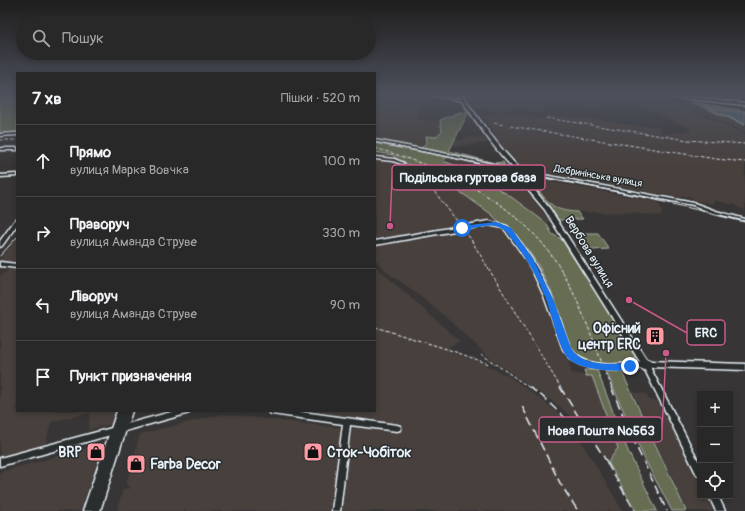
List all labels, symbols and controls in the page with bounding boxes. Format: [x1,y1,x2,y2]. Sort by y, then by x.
search box [16,16,376,60]
icon: search [30,27,52,49]
text: Пошук [62,29,104,48]
text: 7 хв [32,88,62,109]
text: Пішки · 520 m [281,90,360,106]
text: Прямо [70,143,111,162]
icon: ahead [32,150,54,172]
text: 100 m [323,153,360,169]
text: вулиця Марка Вовчка [70,162,189,178]
street label: Добринінська вулиця [552,162,643,190]
callout: Подільська гуртова база [392,165,545,190]
text: Подільська гуртова база [400,170,536,186]
street label: Вербова вулиця [561,213,617,291]
text: Праворуч [70,215,130,234]
route start [453,219,471,237]
icon: right [32,222,54,244]
text: 330 m [322,225,360,241]
text: вулиця Аманда Струве [70,234,197,250]
text: Ліворуч [70,287,118,306]
icon: left [32,294,54,316]
text: 90 m [330,297,360,313]
text: вулиця Аманда Струве [70,306,197,322]
place label: Офісний центр ERC [578,320,641,353]
callout: ERC [687,320,725,345]
building icon: Офісний центр ERC [644,325,666,347]
text: ERC [695,325,717,341]
route end [621,357,639,375]
icon: arrive [32,366,54,388]
text: Пункт призначення [70,367,191,386]
map controls [697,391,733,499]
button: + [697,391,733,427]
callout: Нова Пошта №563 [539,417,662,442]
text: Нова Пошта №563 [547,423,655,439]
button: − [697,427,733,463]
shop icon: BRP [85,441,107,463]
shop icon: Сток-Чобіток [302,441,324,463]
place label: BRP [58,444,82,461]
place label: Сток-Чобіток [327,444,412,461]
shop icon: Farba Decor [125,453,147,475]
place label: Farba Decor [150,456,222,473]
button: locate [697,463,733,499]

